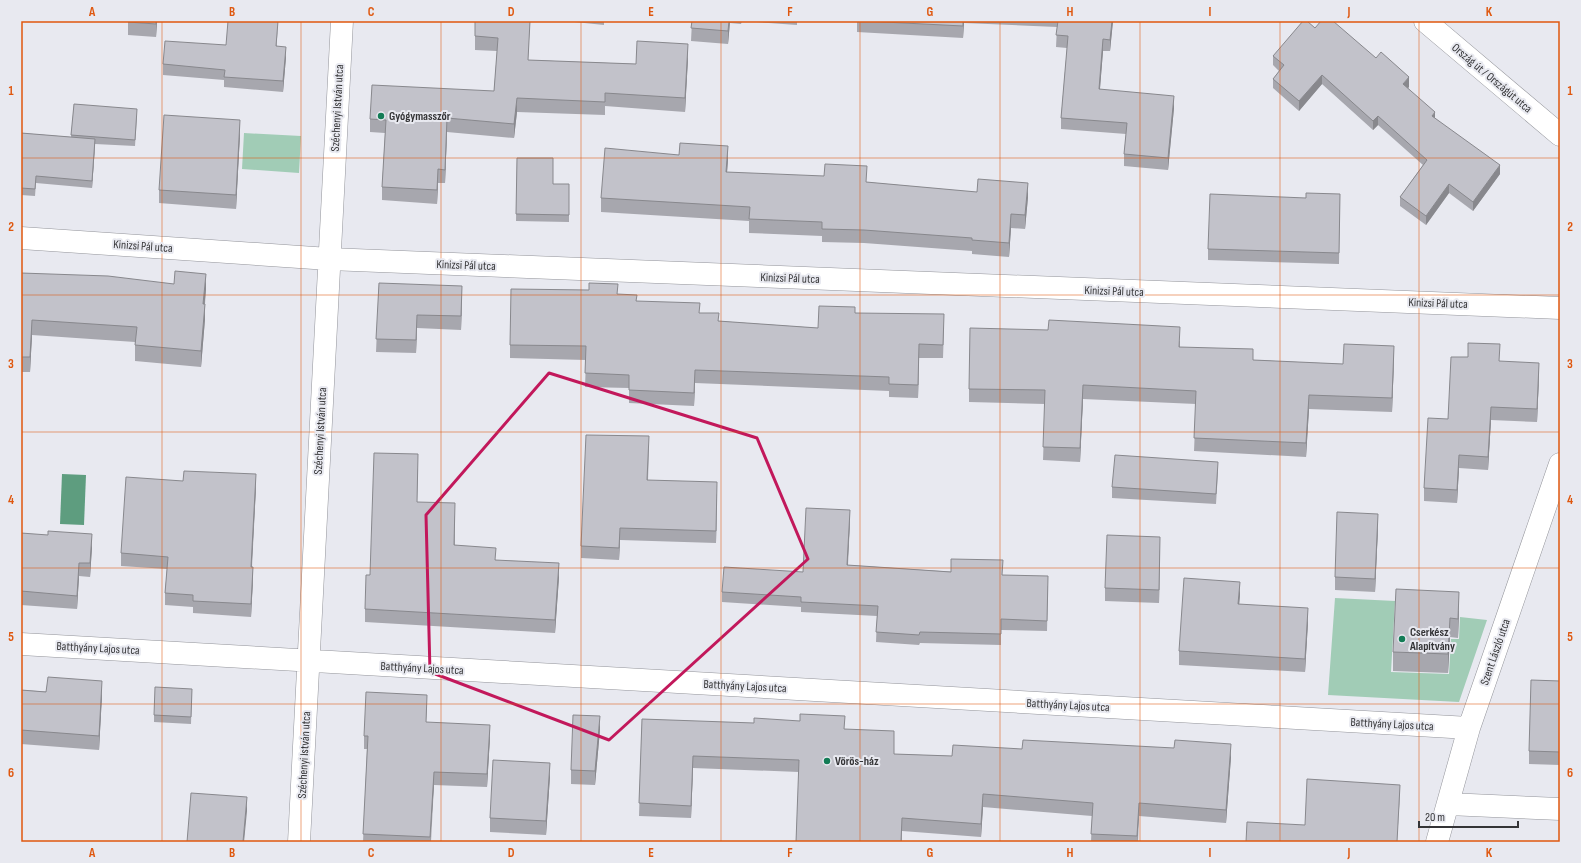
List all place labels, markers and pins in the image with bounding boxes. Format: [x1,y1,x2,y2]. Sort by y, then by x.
place label: Gyógymasszőr [389,109,451,124]
marker: Gyógymasszőr [376,111,386,121]
place label: Cserkész Alapítvány [1409,625,1455,654]
marker: Cserkész Alapítvány [1397,634,1407,644]
place label: Vörös-ház [835,754,879,769]
marker: Vörös-ház [822,756,832,766]

